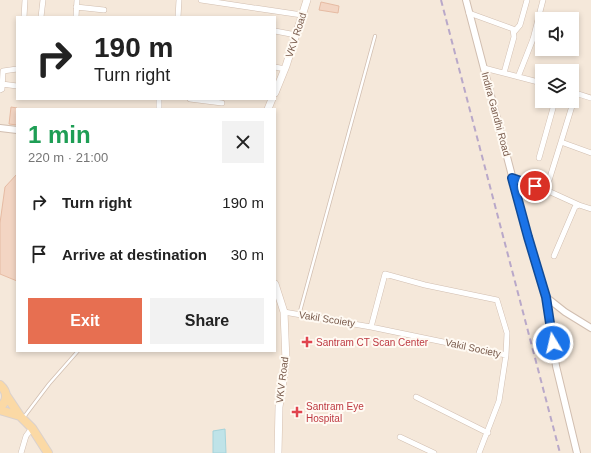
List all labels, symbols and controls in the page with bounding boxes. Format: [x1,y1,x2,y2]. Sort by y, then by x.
street label: VKV Road [284,11,308,59]
map controls [535,12,579,108]
button: sound [535,12,579,56]
icon: right [28,32,80,84]
text: 190 m [94,32,173,63]
button: layers [535,64,579,108]
text: Turn right [94,65,170,85]
street label: Indira Gandhi Road [479,71,513,157]
text: 1 min [28,121,91,148]
button: close [222,121,264,163]
text: 220 m · 21:00 [28,150,108,165]
pin [518,169,552,203]
icon: arrive [524,175,546,197]
icon: right [28,191,50,213]
text: Turn right [62,194,132,211]
text: 190 m [222,194,264,211]
icon: arrive [28,243,50,265]
text: Arrive at destination [62,246,207,263]
text: 30 m [231,246,264,263]
button: Exit [28,298,142,344]
button: Share [150,298,264,344]
street label: Vakil Scoiety [298,309,356,329]
position arrow [532,322,574,364]
marker: Santram CT Scan Center [301,336,313,348]
place label: Santram CT Scan Center [316,337,429,348]
street label: Vakil Society [444,337,502,359]
street label: VKV Road [274,356,290,404]
place label: Santram Eye Hospital [306,401,364,424]
marker: Santram Eye Hospital [291,406,303,418]

